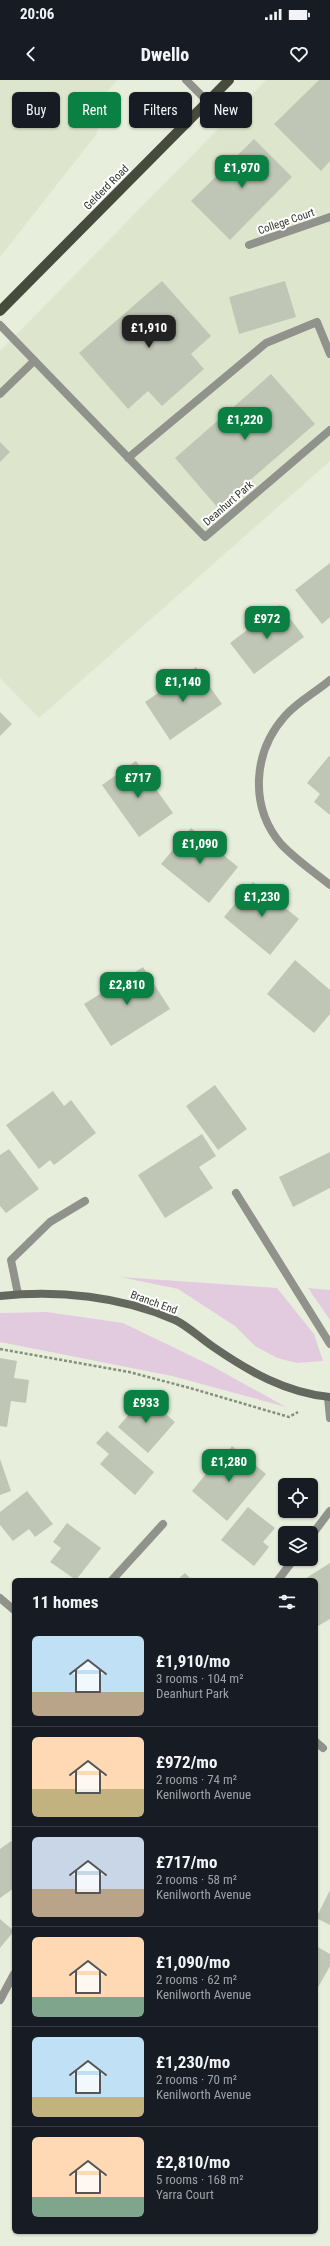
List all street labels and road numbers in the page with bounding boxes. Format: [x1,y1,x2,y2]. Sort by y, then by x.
street label: Gelderd Road [81,162,132,213]
street label: College Court [256,206,316,237]
street label: Deanhurt Park [201,478,256,529]
street label: Branch End [129,1288,179,1317]

